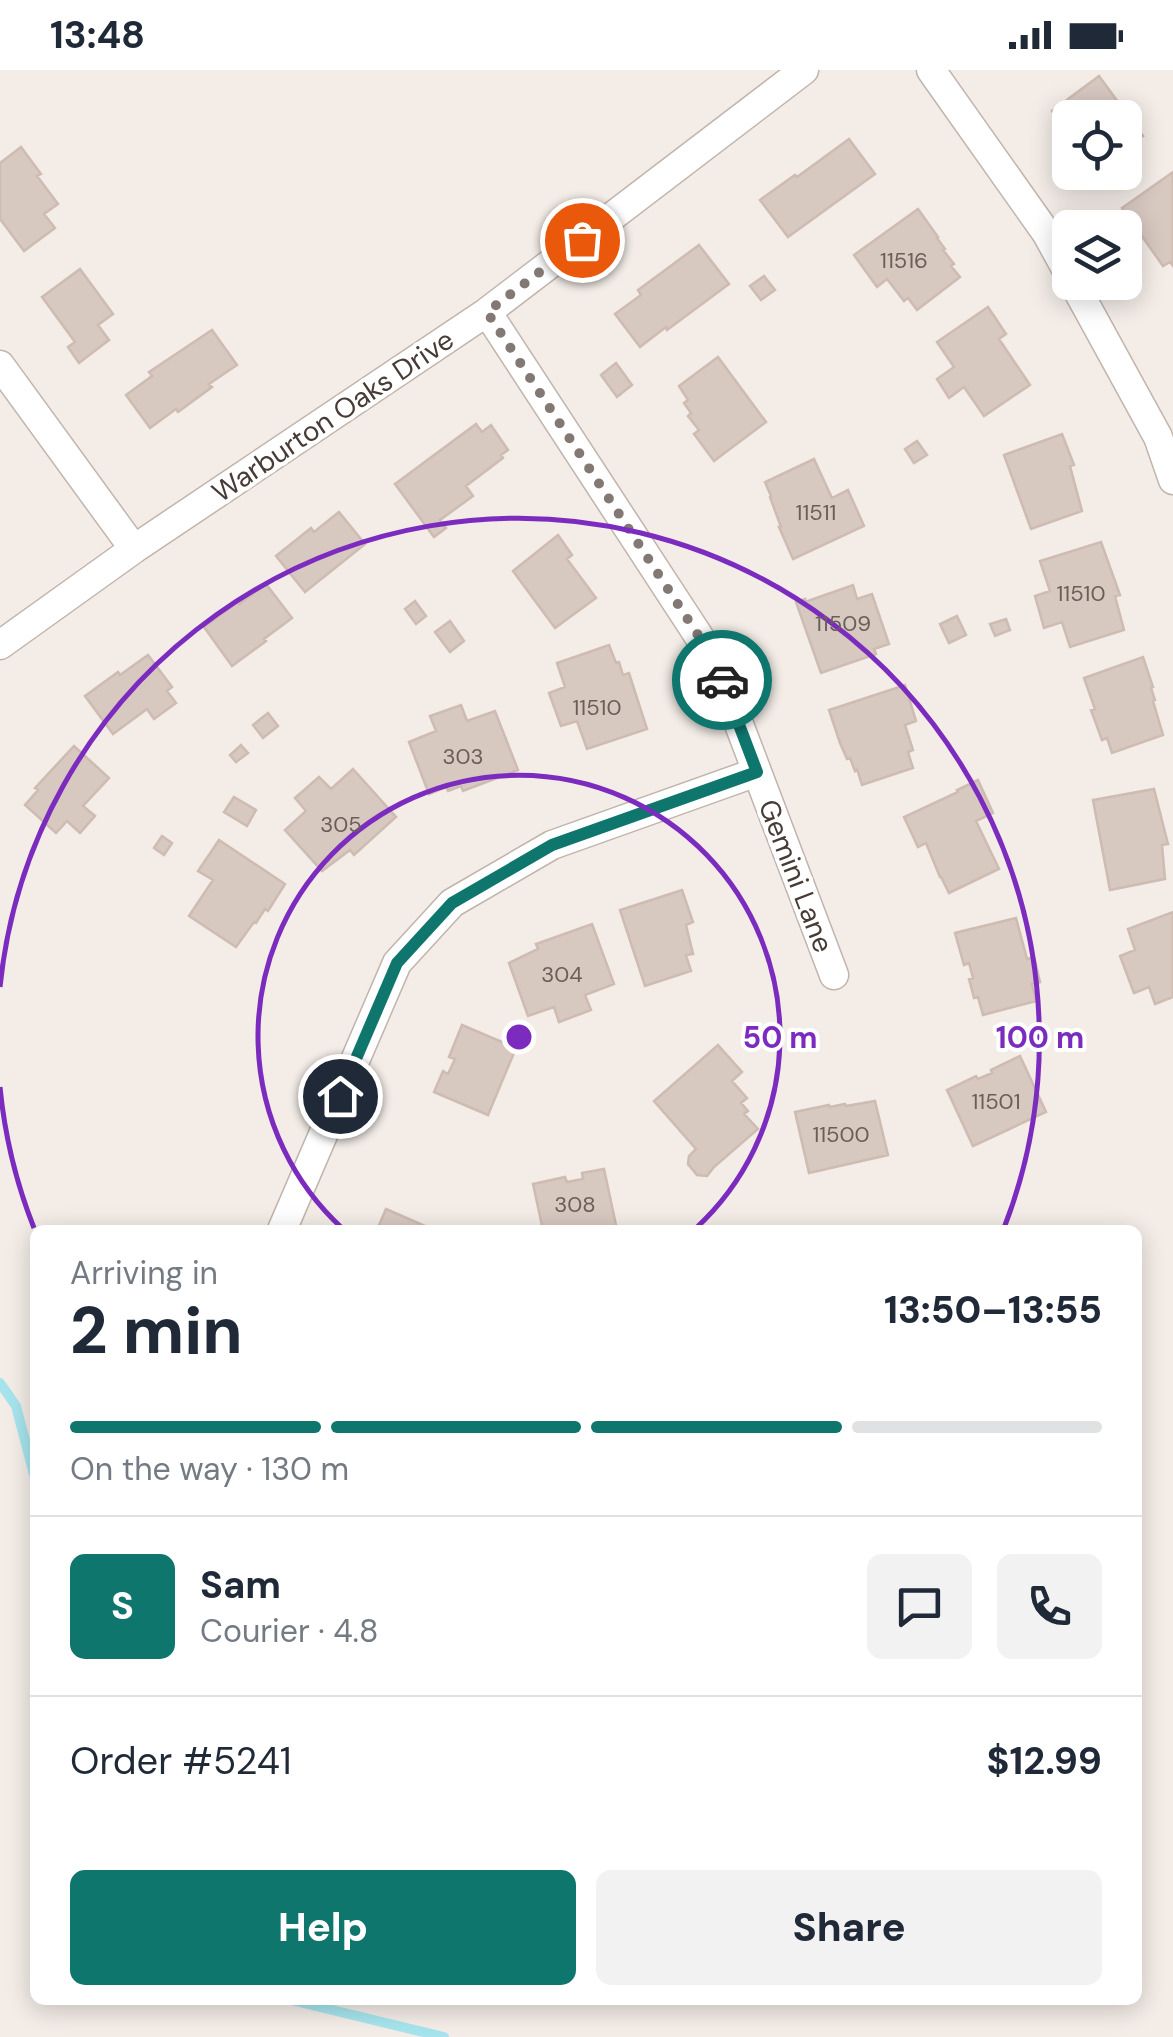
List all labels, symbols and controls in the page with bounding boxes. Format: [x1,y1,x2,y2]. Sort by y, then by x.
text: 13:48 [50,10,145,60]
map controls [1052,100,1142,300]
button: locate [1052,100,1142,190]
pin [540,198,625,283]
button: layers [1052,210,1142,300]
icon: bag [555,213,610,268]
house number: 11516 [880,246,928,275]
street label: Warburton Oaks Drive [205,321,461,511]
house number: 11511 [796,498,836,527]
house number: 11510 [1056,579,1106,608]
house number: 11509 [815,609,871,638]
courier [672,630,772,730]
icon: car [695,653,750,708]
house number: 11510 [572,693,622,722]
house number: 303 [442,742,484,771]
street label: Gemini Lane [750,794,842,958]
house number: 305 [320,810,362,839]
house number: 304 [541,960,583,989]
text: 50 m [742,1018,818,1057]
text: 100 m [996,1018,1084,1057]
centre of rings [501,1019,537,1055]
pin [298,1054,383,1139]
icon: home [313,1069,368,1124]
house number: 11501 [971,1087,1021,1116]
house number: 11500 [812,1120,870,1149]
house number: 308 [554,1190,596,1219]
text: Arriving in [70,1252,218,1294]
text: 13:50–13:55 [884,1285,1102,1335]
text: 2 min [70,1289,243,1373]
text: On the way · 130 m [70,1448,349,1490]
button: chat [867,1554,972,1659]
button: phone [997,1554,1102,1659]
text: Sam [200,1560,281,1610]
text: S [111,1581,134,1631]
text: Courier · 4.8 [200,1610,378,1652]
text: Order #5241 [70,1736,292,1786]
text: $12.99 [987,1736,1102,1786]
button: Help [70,1870,576,1985]
button: Share [596,1870,1102,1985]

